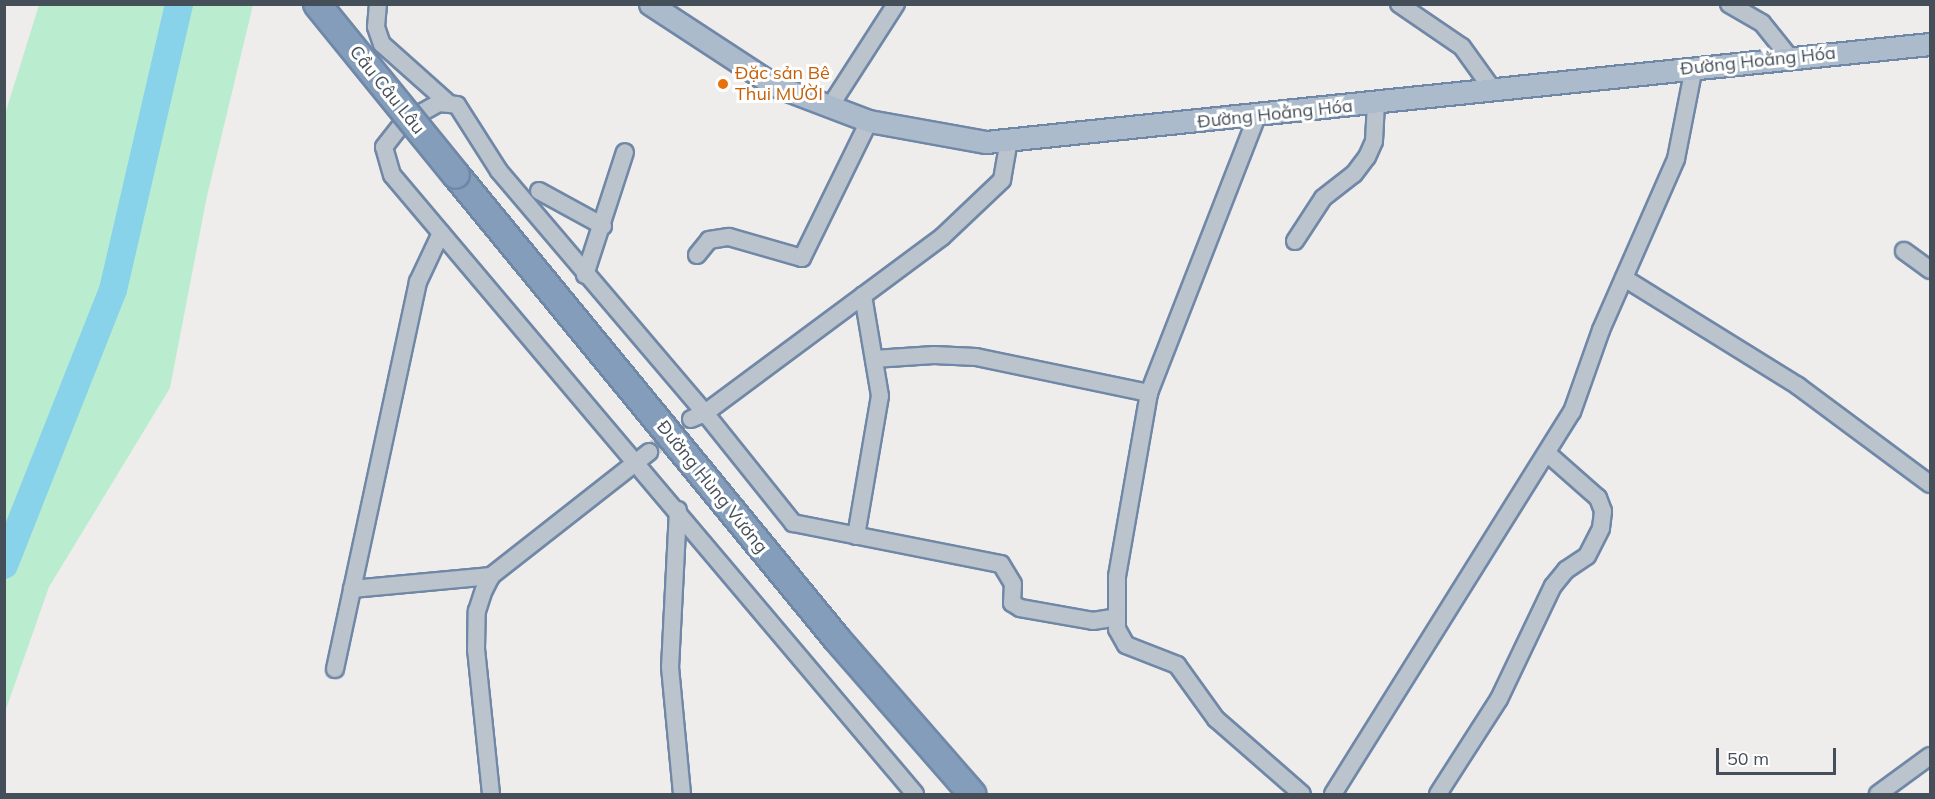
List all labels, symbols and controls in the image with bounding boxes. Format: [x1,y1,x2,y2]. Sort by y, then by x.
street label: Cầu Câu Lâu [345,41,429,139]
street label: Đường Hoằng Hóa [1679,42,1837,80]
place label: Đặc sản Bê Thui MƯỜI [735,63,830,106]
marker: Đặc sản Bê Thui MƯỜI [716,77,730,91]
street label: Đường Hoằng Hóa [1196,95,1354,133]
street label: Đường Hùng Vương [652,416,772,558]
scale bar [1719,736,1839,774]
text: 50 m [1727,747,1769,770]

